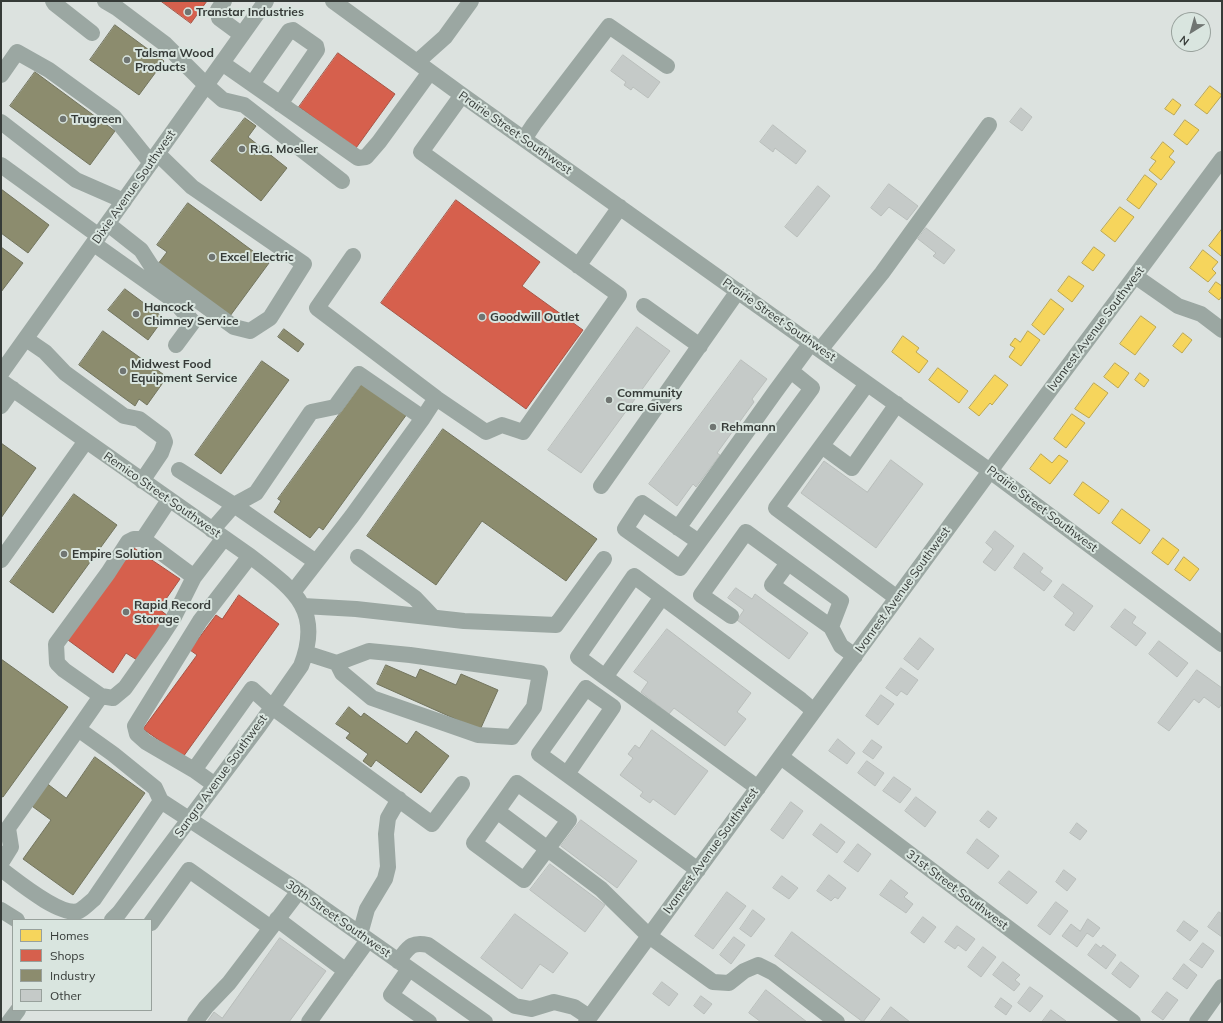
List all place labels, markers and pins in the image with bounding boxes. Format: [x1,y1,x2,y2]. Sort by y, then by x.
place label: Transtar Industries [196,5,304,19]
marker: Transtar Industries [183,7,193,17]
place label: Talsma Wood Products [135,46,214,74]
marker: Talsma Wood Products [122,55,132,65]
place label: Trugreen [71,112,122,126]
marker: Trugreen [58,114,68,124]
place label: R.G. Moeller [250,142,318,156]
marker: R.G. Moeller [237,144,247,154]
place label: Excel Electric [220,250,294,264]
marker: Excel Electric [207,252,217,262]
place label: Hancock Chimney Service [144,300,238,328]
marker: Hancock Chimney Service [131,309,141,319]
place label: Goodwill Outlet [490,310,579,324]
marker: Goodwill Outlet [477,312,487,322]
place label: Midwest Food Equipment Service [131,357,237,385]
marker: Midwest Food Equipment Service [118,366,128,376]
place label: Community Care Givers [617,386,683,414]
marker: Community Care Givers [604,395,614,405]
place label: Rehmann [721,420,776,434]
marker: Rehmann [708,422,718,432]
place label: Empire Solution [72,547,162,561]
marker: Empire Solution [59,549,69,559]
place label: Rapid Record Storage [134,598,211,626]
marker: Rapid Record Storage [121,607,131,617]

